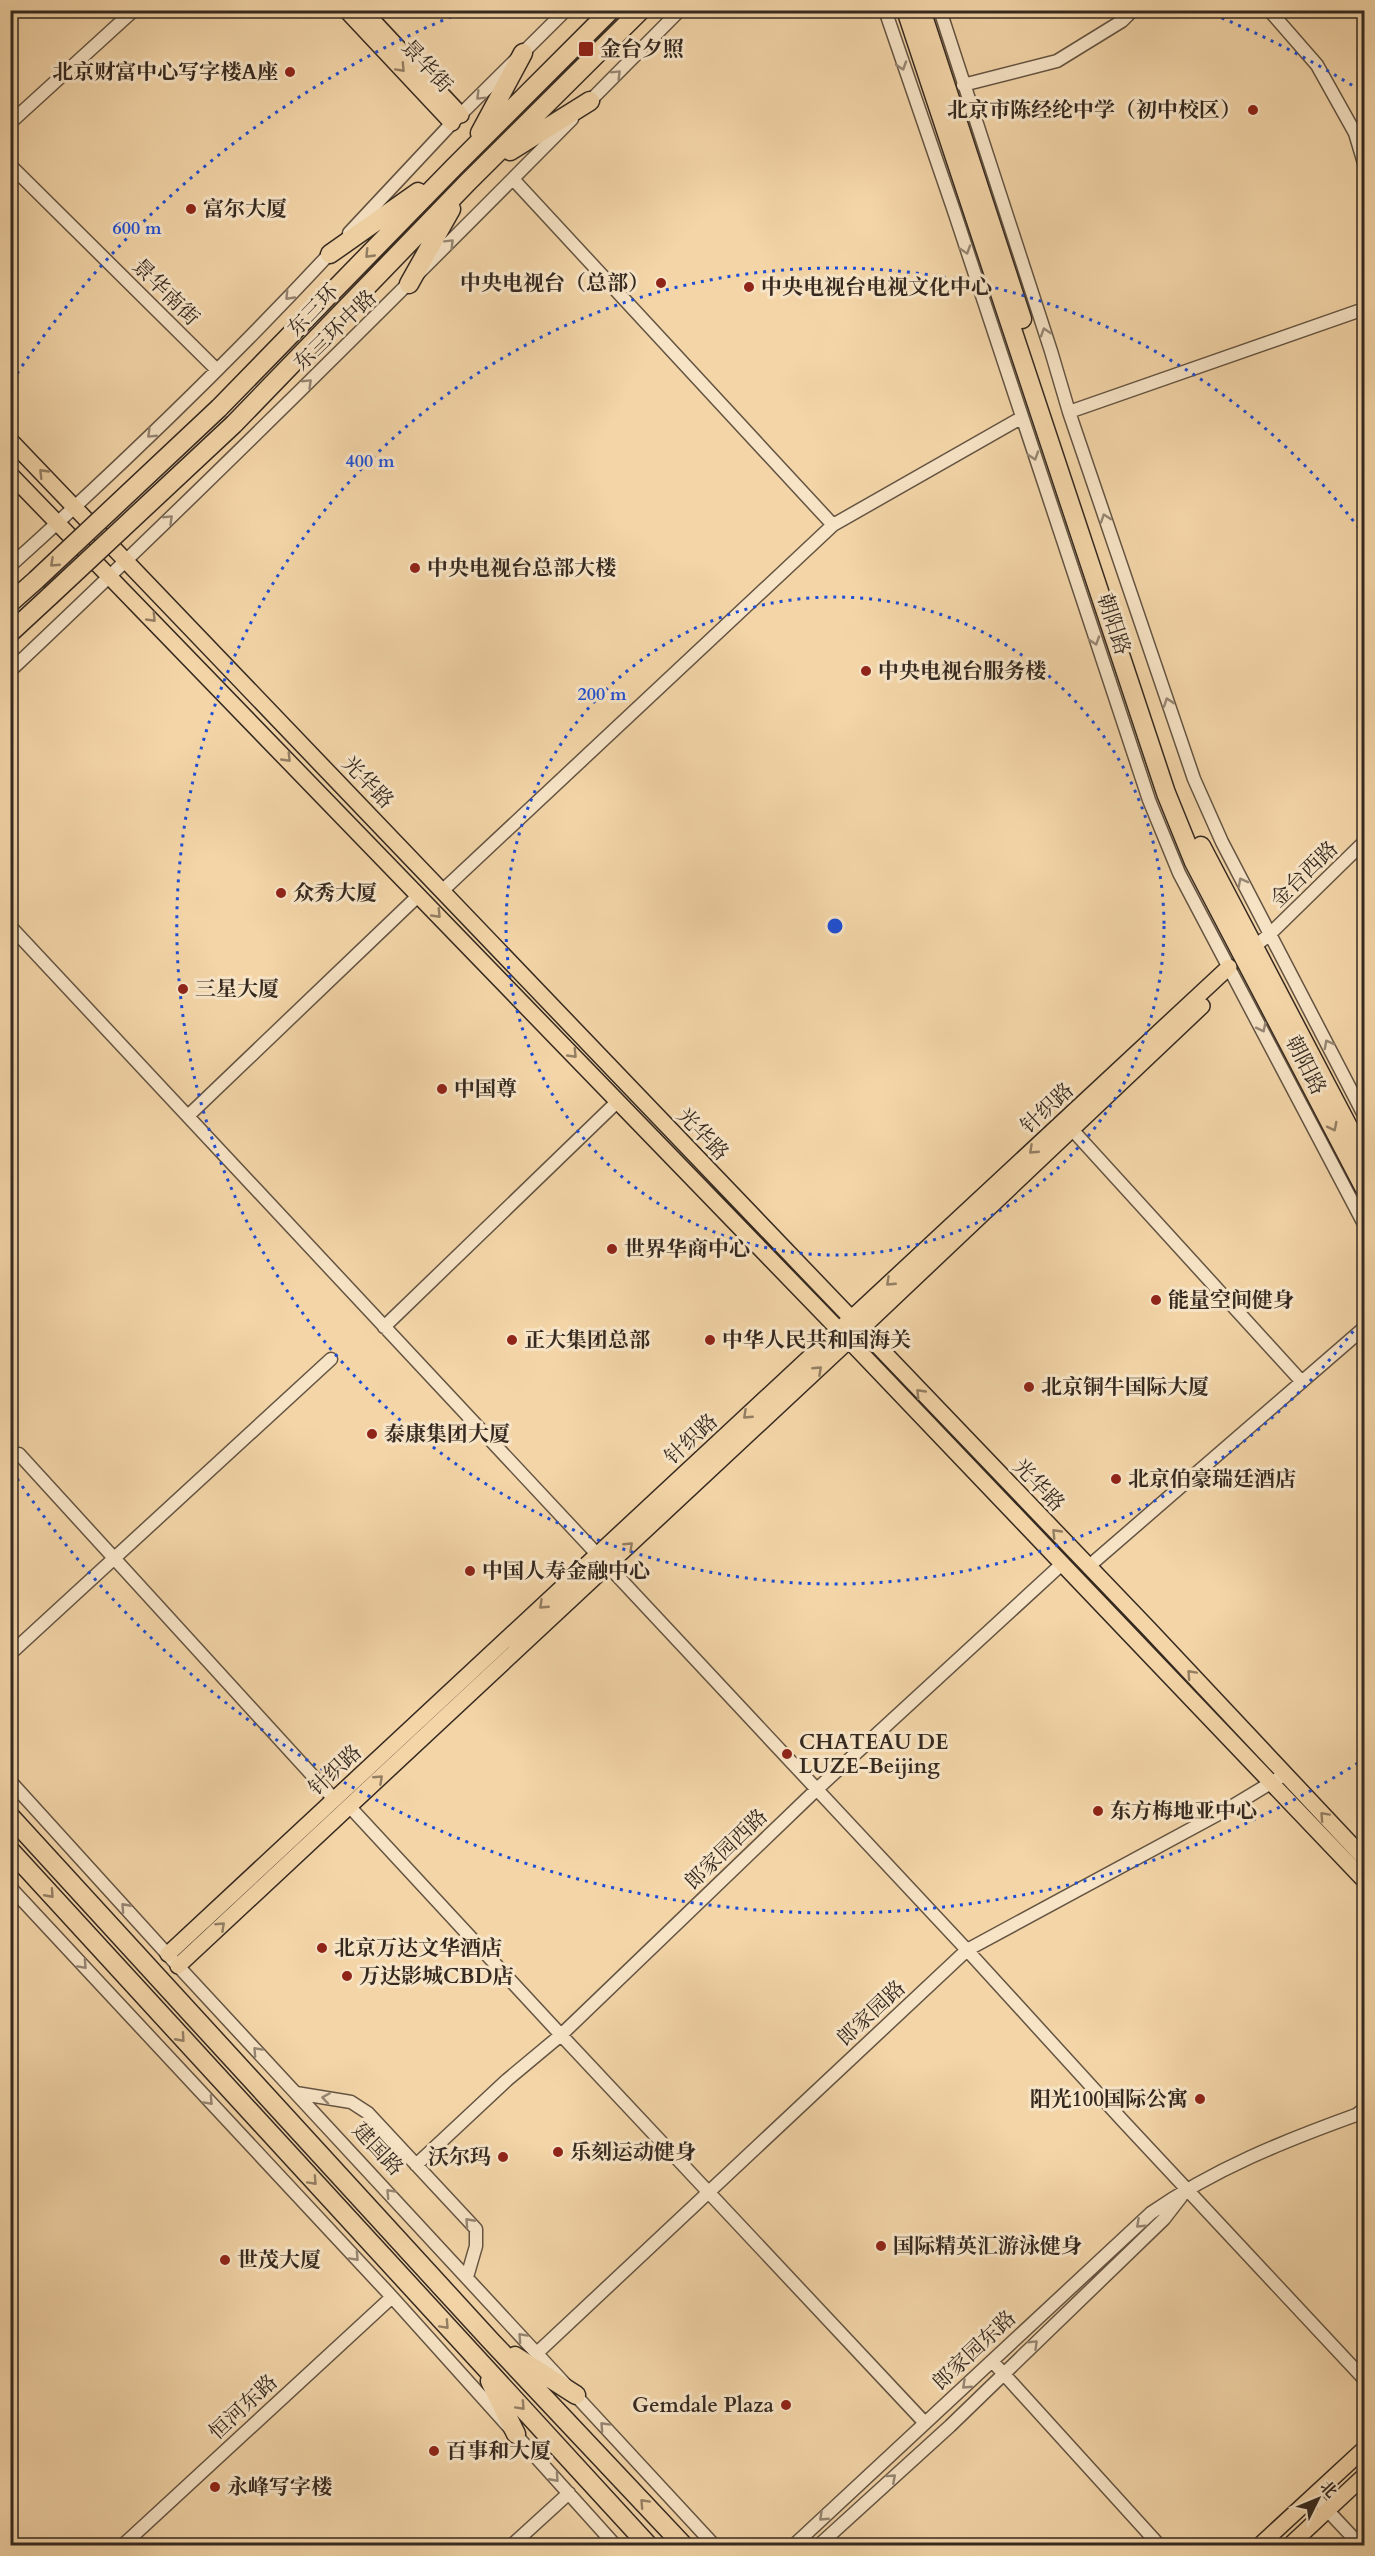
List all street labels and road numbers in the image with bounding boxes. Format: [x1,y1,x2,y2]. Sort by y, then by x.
street label: 景华街 [395,33,459,99]
street label: 景华南街 [126,252,206,332]
street label: 东三环 [281,278,346,343]
street label: 东三环中路 [288,283,383,377]
street label: 朝阳路 [1090,590,1137,659]
street label: 光华路 [335,750,400,815]
street label: 金台西路 [1264,835,1345,914]
street label: 朝阳路 [1278,1031,1333,1100]
street label: 针织路 [1014,1076,1080,1140]
street label: 光华路 [670,1102,735,1167]
street label: 针织路 [658,1407,724,1471]
street label: 光华路 [1006,1453,1071,1518]
street label: 针织路 [302,1738,368,1802]
street label: 郎家园西路 [679,1802,774,1896]
street label: 郎家园路 [831,1974,912,2053]
street label: 建国路 [346,2116,410,2182]
street label: 郎家园东路 [926,2304,1023,2397]
street label: 恒河东路 [203,2368,284,2447]

